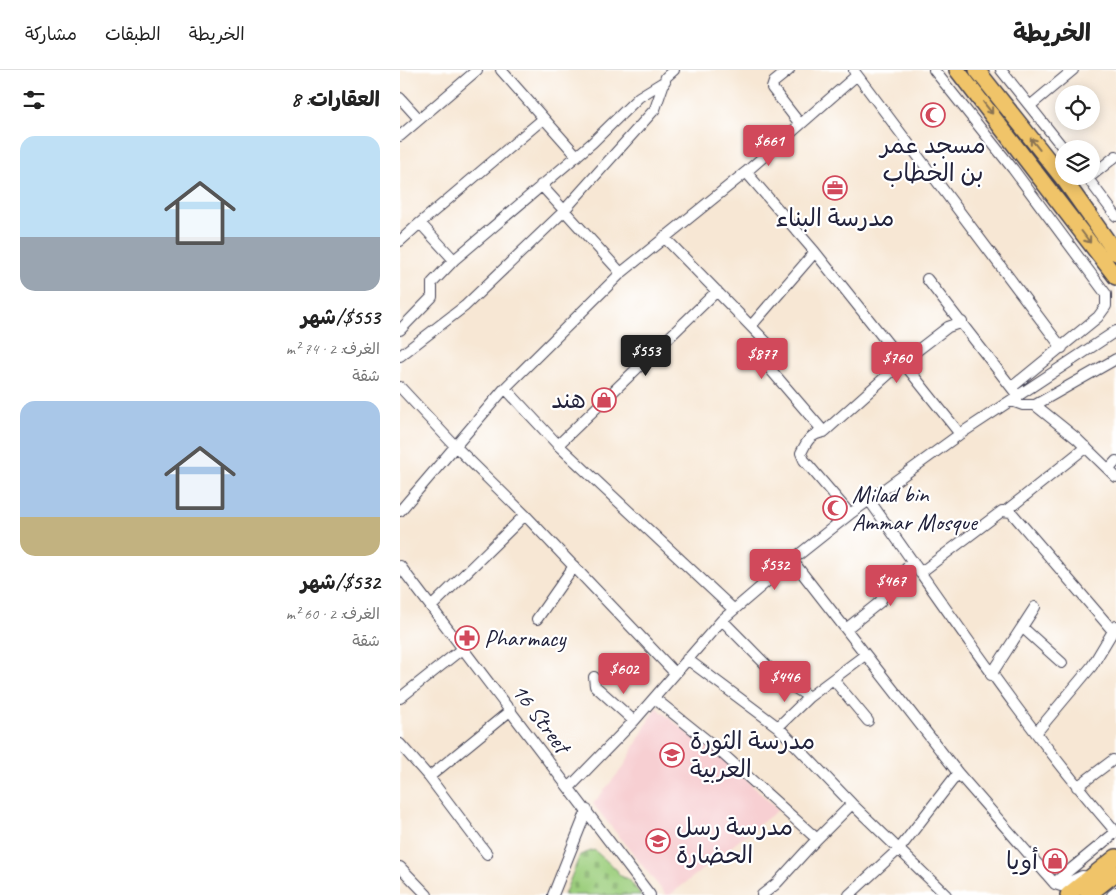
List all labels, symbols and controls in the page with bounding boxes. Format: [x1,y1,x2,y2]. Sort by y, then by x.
text: الخريطة [1013,18,1091,48]
text: مشاركة [25,23,77,45]
text: الطبقات [105,23,161,45]
text: الخريطة [189,23,245,45]
map controls [1055,85,1100,185]
button: locate [1055,85,1100,130]
icon: filters [20,86,48,114]
text: العقارات: 8 [291,86,380,112]
one-way arrow [982,101,993,114]
mosque icon: مسجد عمر بن الخطاب [920,102,946,128]
pin: $661 [739,124,799,167]
place label: مسجد عمر بن الخطاب [878,130,986,188]
text: $661 [754,131,784,151]
one-way arrow [1030,138,1041,151]
button: layers [1055,140,1100,185]
icon: home [155,168,245,258]
office icon: مدرسة البناء [822,175,848,201]
place label: مدرسة البناء [775,203,895,233]
one-way arrow [1081,230,1091,244]
text: $553/شهر [301,304,380,330]
pin: $553 [616,334,676,377]
pin: $877 [732,338,792,380]
text: الغرف: 2 · 74 m² [286,339,380,359]
text: $553 [632,341,660,361]
pin: $760 [867,342,927,384]
text: $877 [748,344,776,364]
text: $760 [882,348,912,368]
text: شقة [352,366,380,386]
place label: هند [551,385,586,415]
shop icon: هند [591,387,617,413]
icon: home [155,433,245,523]
place label: Milad bin Ammar Mosque [852,479,979,537]
mosque icon: Milad bin Ammar Mosque [822,495,848,521]
pin: $532 [745,548,805,591]
text: $532 [761,555,789,575]
pin: $467 [861,564,921,607]
text: $532/شهر [301,569,380,595]
text: $467 [876,571,906,591]
text: الغرف: 2 · 60 m² [286,604,380,624]
place label: Pharmacy [484,623,567,653]
pharmacy icon: Pharmacy [454,625,480,651]
text: شقة [352,631,380,651]
pin: $602 [594,652,654,695]
text: $602 [609,659,639,679]
pin: $446 [755,660,815,703]
text: $446 [770,667,800,687]
street label: 16 Street [505,677,579,761]
place label: مدرسة الثورة العربية [690,726,815,784]
school or university icon: مدرسة الثورة العربية [659,742,685,768]
place label: مدرسة رسل الحضارة [676,812,793,870]
school or university icon: مدرسة رسل الحضارة [645,828,671,854]
place label: أويا [1006,846,1038,876]
shop icon: أويا [1042,848,1068,874]

